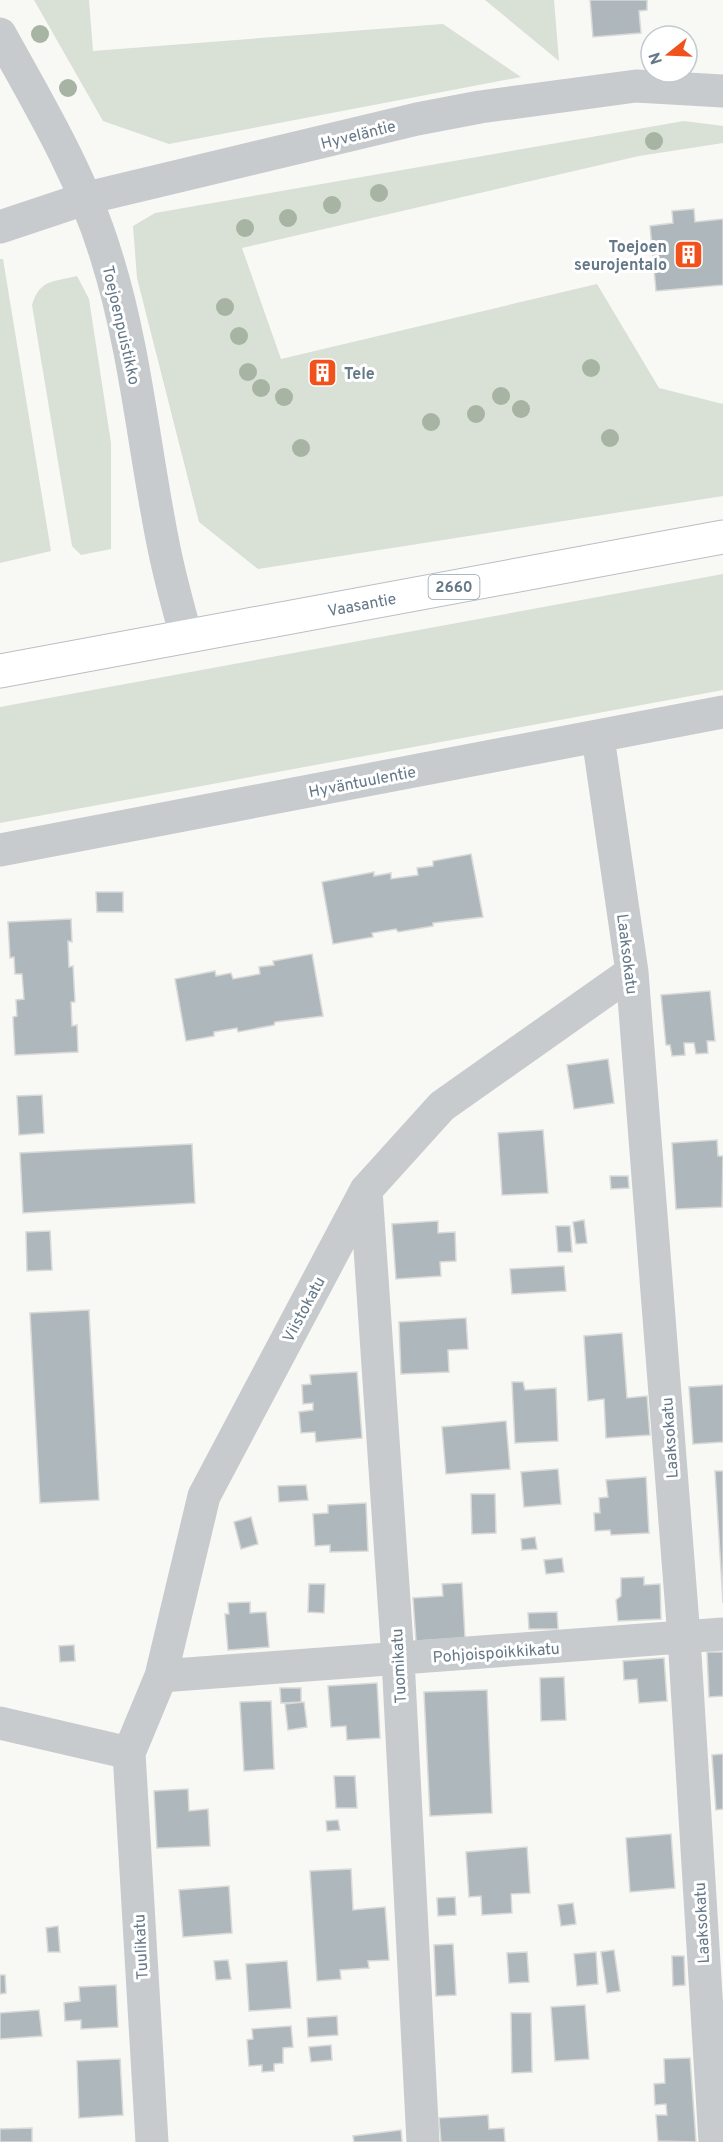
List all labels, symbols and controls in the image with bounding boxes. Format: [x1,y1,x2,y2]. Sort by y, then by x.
north arrow [639,24,699,84]
text: N [645,49,668,67]
street label: Hyveläntie [319,117,398,155]
place label: Toejoen seurojentalo [574,238,667,276]
building icon: Toejoen seurojentalo [672,239,704,271]
street label: Toejoenpuistikko [97,264,143,387]
building icon: Tele [307,357,339,389]
place label: Tele [344,365,375,385]
road number: 2660 [428,575,480,599]
street label: Vaasantie [326,590,398,622]
street label: Hyväntuulentie [307,763,418,803]
street label: Laaksokatu [611,913,641,996]
street label: Viistokatu [279,1274,330,1346]
street label: Laaksokatu [658,1397,684,1479]
street label: Tuomikatu [388,1628,412,1704]
street label: Pohjoispoikkikatu [432,1640,560,1668]
street label: Laaksokatu [691,1882,715,1964]
street label: Tuulikatu [130,1913,154,1980]

